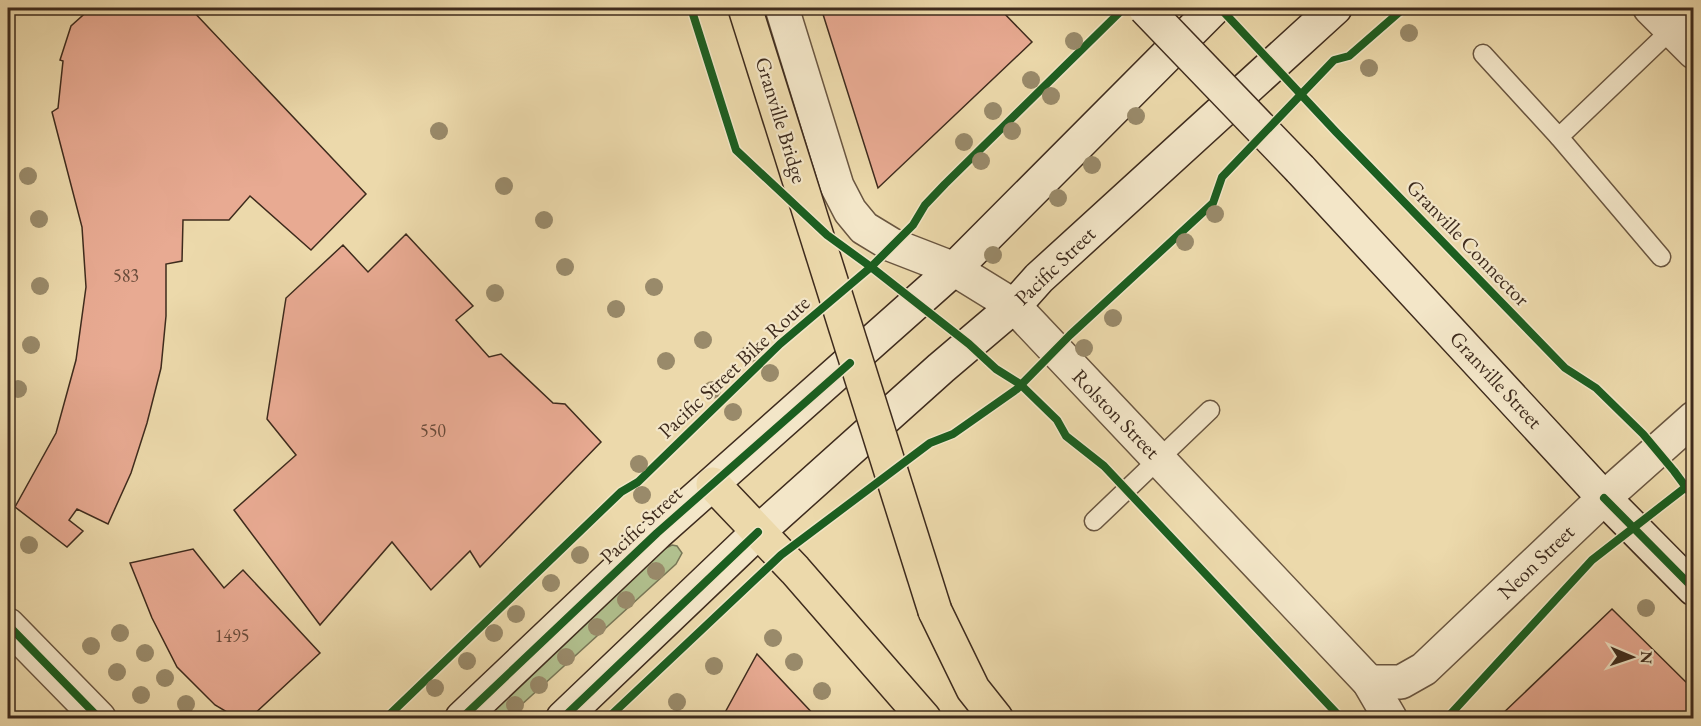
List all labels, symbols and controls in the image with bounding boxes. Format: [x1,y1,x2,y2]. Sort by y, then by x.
street label: Granville Bridge [749,54,813,186]
street label: Granville Connector [1401,174,1536,312]
street label: Pacific Street [1008,220,1101,311]
house number: 583 [113,264,139,287]
street label: Pacific Street Bike Route [652,289,815,444]
street label: Granville Street [1444,325,1549,435]
street label: Rolston Street [1067,363,1166,465]
house number: 550 [420,419,446,442]
street label: Pacific Street [594,480,688,569]
street label: Neon Street [1492,518,1580,605]
house number: 1495 [215,624,249,647]
north arrow [1602,627,1662,687]
text: N [1636,651,1657,664]

